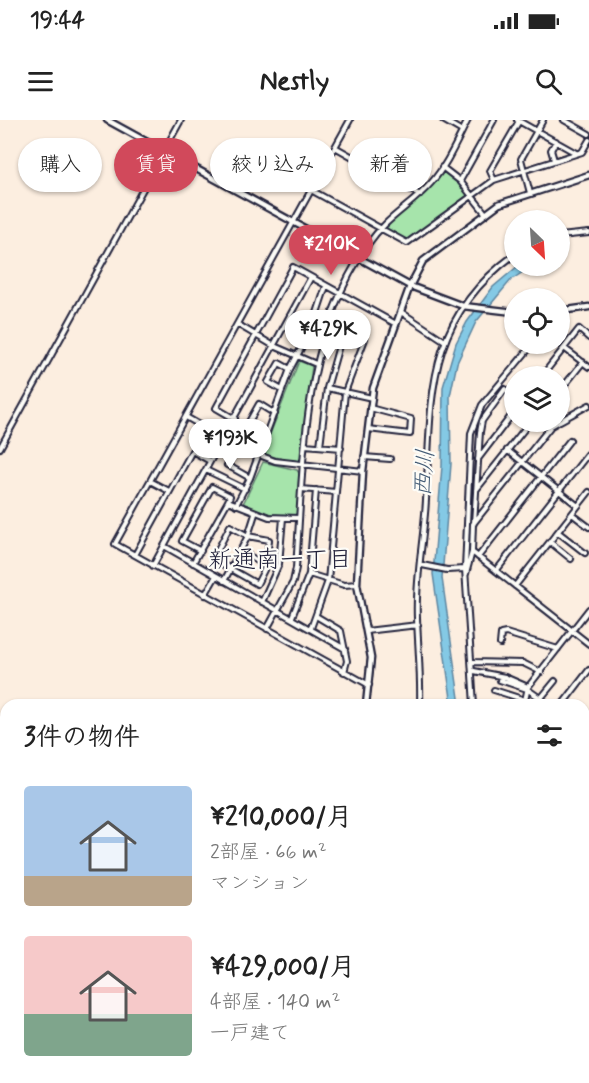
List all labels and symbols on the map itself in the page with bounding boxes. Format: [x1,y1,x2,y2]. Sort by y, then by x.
north arrow [504,210,570,276]
pin: ¥210K [289,225,373,276]
pin: ¥429K [286,310,370,361]
pin: ¥193K [188,419,272,470]
water label: 西川 [408,448,442,498]
district label: 新通南一丁目 [208,545,352,576]

